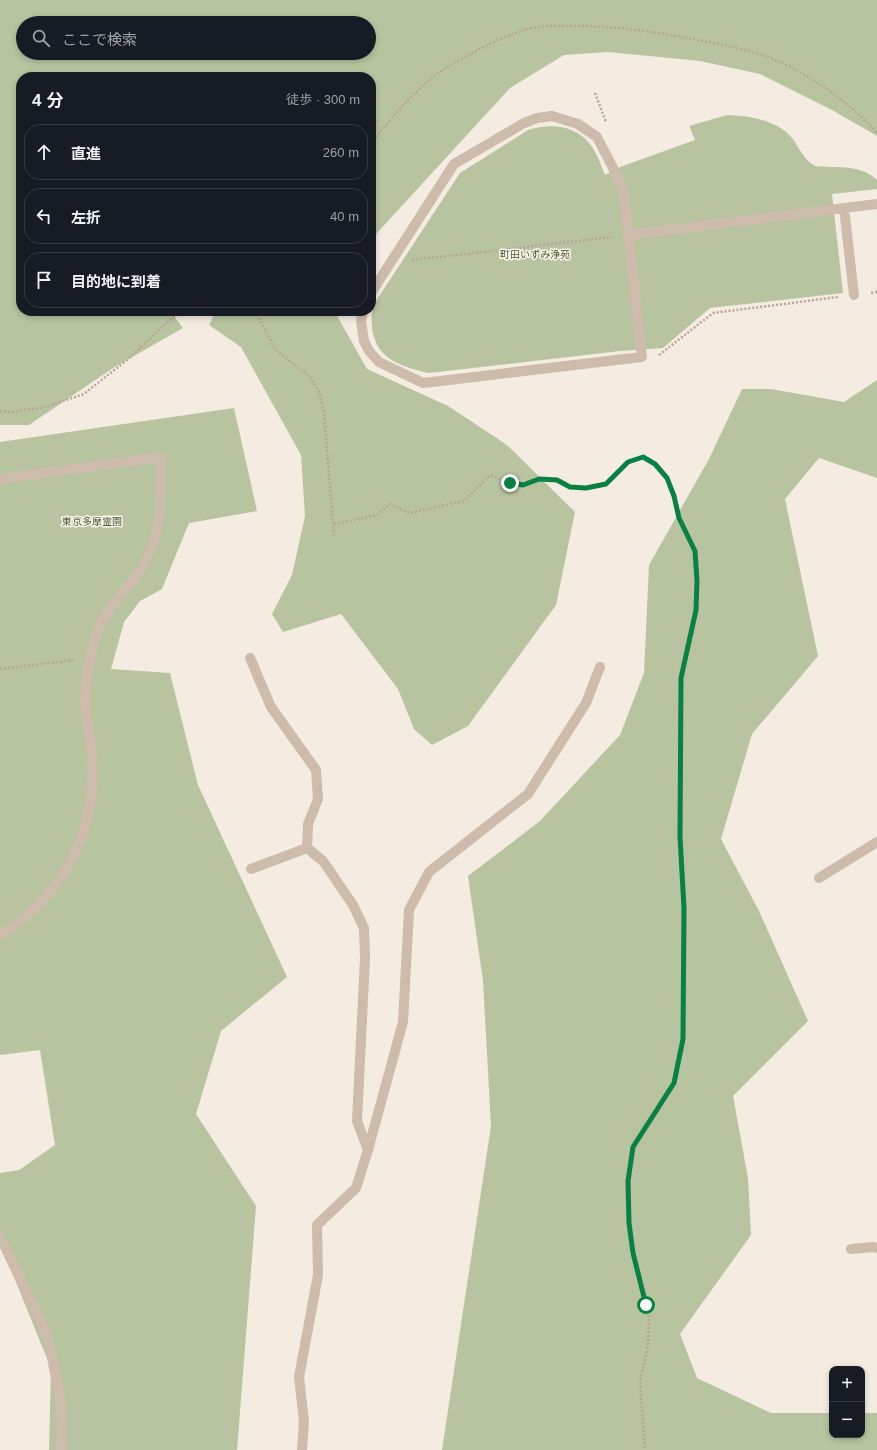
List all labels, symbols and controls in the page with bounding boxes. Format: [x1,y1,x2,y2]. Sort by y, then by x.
search box [16,16,376,60]
icon: search [30,27,52,49]
text: ここで検索 [62,31,137,48]
text: 4 分 [32,91,63,110]
text: 徒歩 · 300 m [286,92,360,107]
icon: ahead [33,141,55,163]
text: 直進 [71,145,101,162]
text: 260 m [323,145,359,160]
icon: left [33,205,55,227]
text: 左折 [71,209,101,226]
text: 40 m [330,209,359,224]
park label: 町田いずみ浄苑 [500,249,570,260]
icon: arrive [33,269,55,291]
text: 目的地に到着 [71,273,161,290]
route end [501,474,519,492]
park label: 東京多摩霊園 [62,516,122,527]
route start [637,1296,655,1314]
map controls [829,1366,865,1438]
button: + [829,1366,865,1402]
button: − [829,1402,865,1438]

